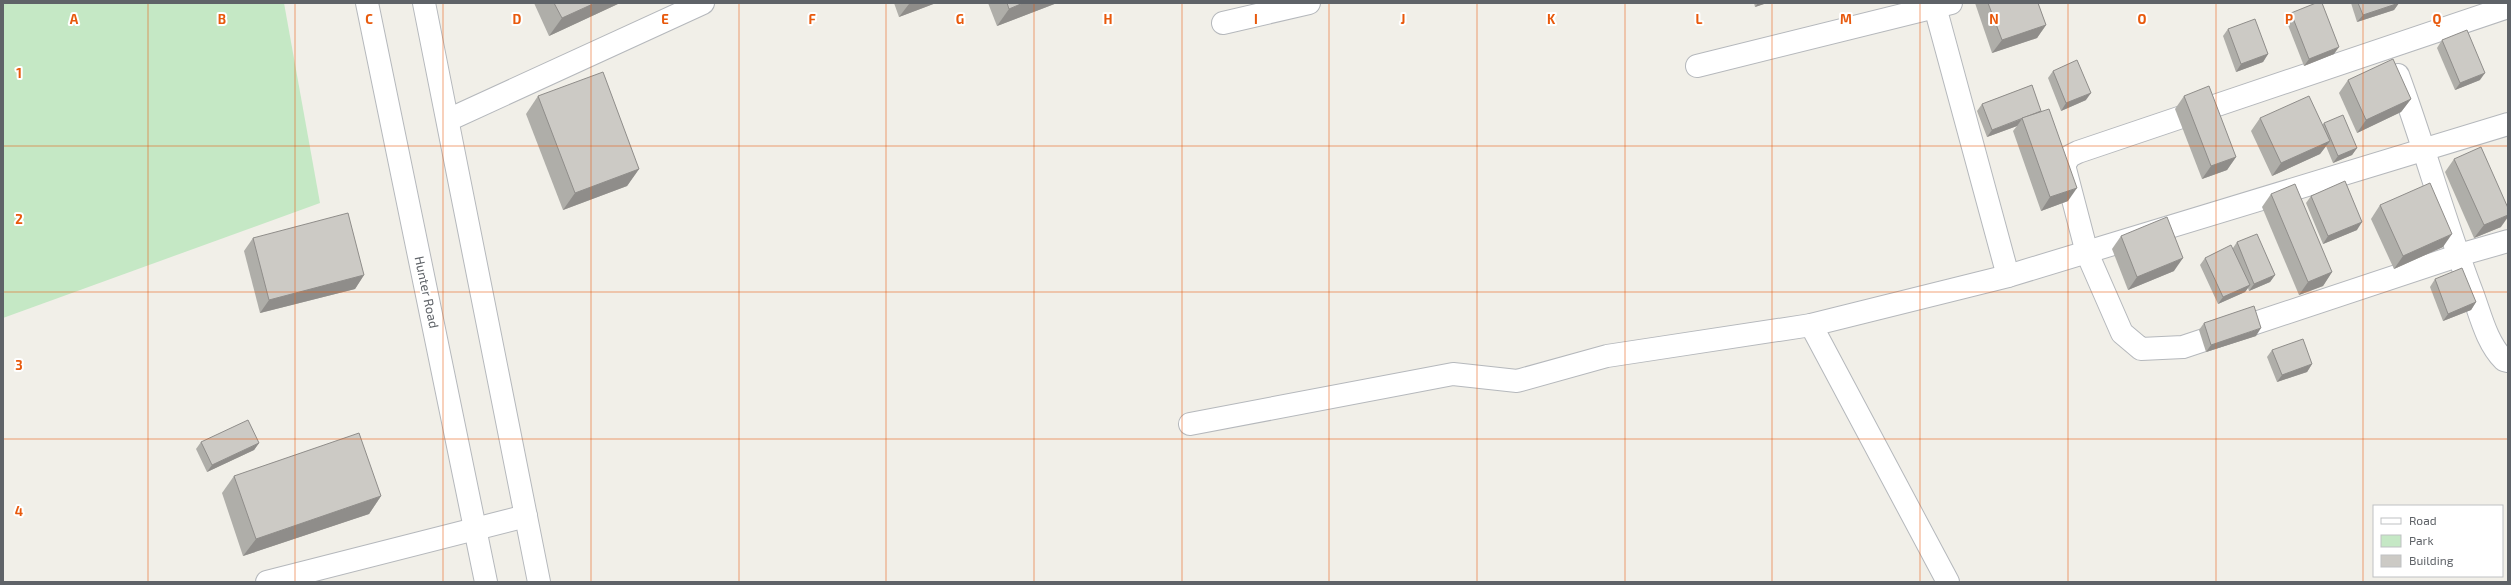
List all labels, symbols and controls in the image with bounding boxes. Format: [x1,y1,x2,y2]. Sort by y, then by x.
text: A [70,11,79,27]
text: B [218,11,226,27]
text: C [365,11,373,27]
text: D [513,11,522,27]
text: E [661,11,669,27]
text: F [808,11,816,27]
text: G [956,11,964,27]
text: H [1104,11,1113,27]
text: I [1254,11,1258,27]
text: J [1401,11,1405,27]
text: K [1547,11,1556,27]
text: L [1696,11,1703,27]
text: M [1840,11,1852,27]
text: N [1989,11,1999,27]
text: O [2138,11,2147,27]
text: P [2285,11,2293,27]
text: Q [2433,11,2442,28]
text: 1 [16,65,22,81]
text: 2 [15,211,23,227]
street label: Hunter Road [412,254,442,330]
text: 3 [15,357,23,373]
text: 4 [15,503,23,519]
legend [2373,505,2503,577]
text: Road [2409,513,2437,527]
text: Park [2409,533,2434,547]
text: Building [2409,553,2454,567]

